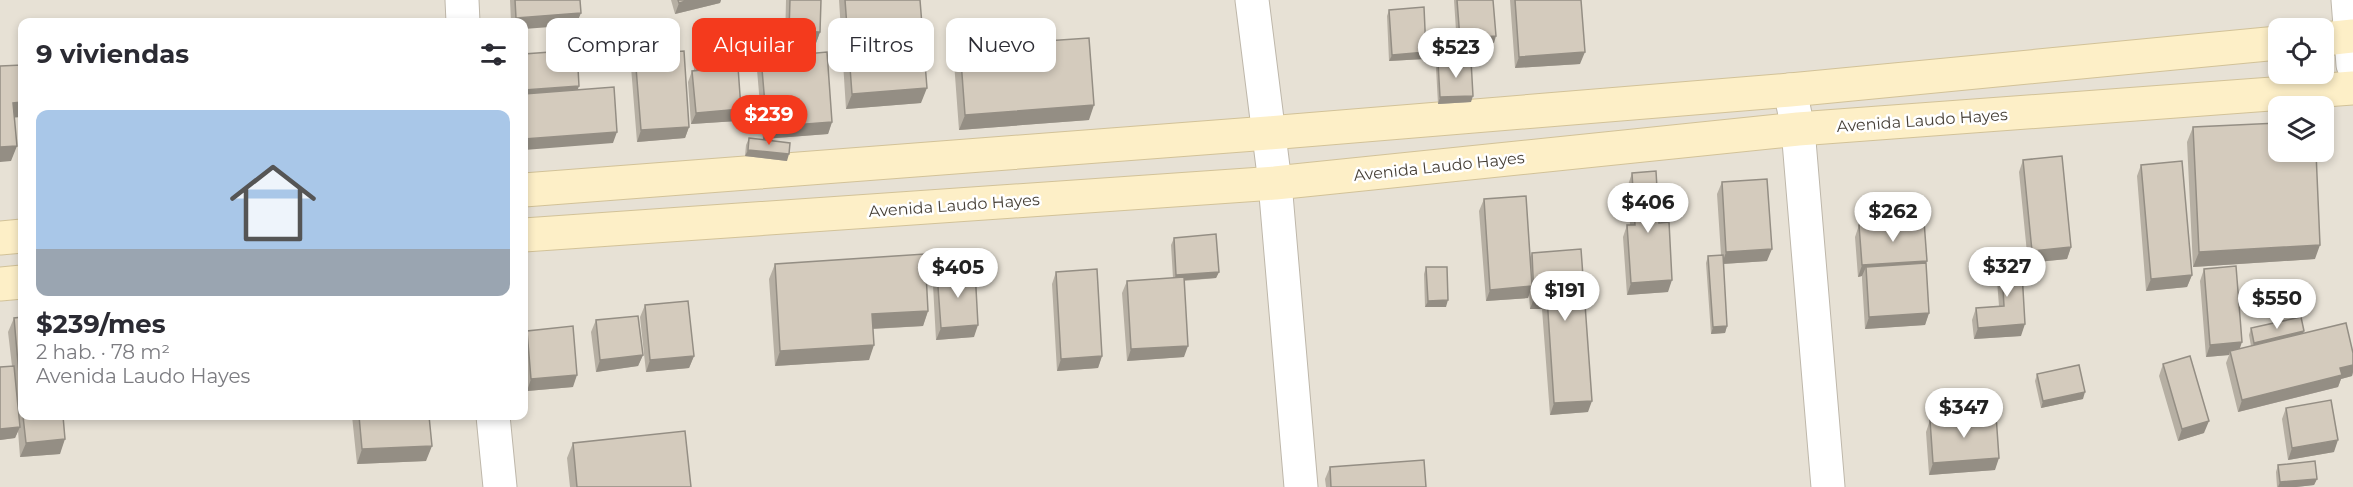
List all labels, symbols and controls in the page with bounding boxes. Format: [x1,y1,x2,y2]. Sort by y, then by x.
chip: Comprar [546,18,680,72]
chip: Alquilar [692,18,816,72]
chip: Filtros [828,18,934,72]
chip: Nuevo [946,18,1056,72]
map controls [2268,18,2334,162]
button: locate [2268,18,2334,84]
pin: $523 [1420,28,1492,79]
text: $523 [1432,35,1480,59]
text: 9 viviendas [36,38,189,70]
icon: filters [477,38,510,71]
pin: $239 [733,95,805,146]
button: layers [2268,96,2334,162]
text: $239 [744,102,794,126]
street label: Avenida Laudo Hayes [1836,105,2008,136]
street label: Avenida Laudo Hayes [1353,148,1526,185]
icon: home [219,149,327,257]
pin: $406 [1612,183,1684,234]
street label: Avenida Laudo Hayes [868,190,1040,221]
text: $406 [1621,190,1675,214]
pin: $262 [1857,192,1929,243]
text: $262 [1868,199,1918,223]
pin: $327 [1971,247,2043,298]
pin: $405 [922,248,994,299]
text: $327 [1983,254,2031,278]
text: $405 [932,255,984,279]
pin: $191 [1529,271,1601,322]
text: $191 [1545,278,1585,302]
pin: $550 [2241,279,2313,330]
text: $550 [2252,286,2302,310]
text: $239/mes [36,308,166,340]
text: 2 hab. · 78 m² [36,340,170,364]
text: Avenida Laudo Hayes [36,364,250,388]
pin: $347 [1928,388,2000,439]
text: $347 [1939,395,1989,419]

